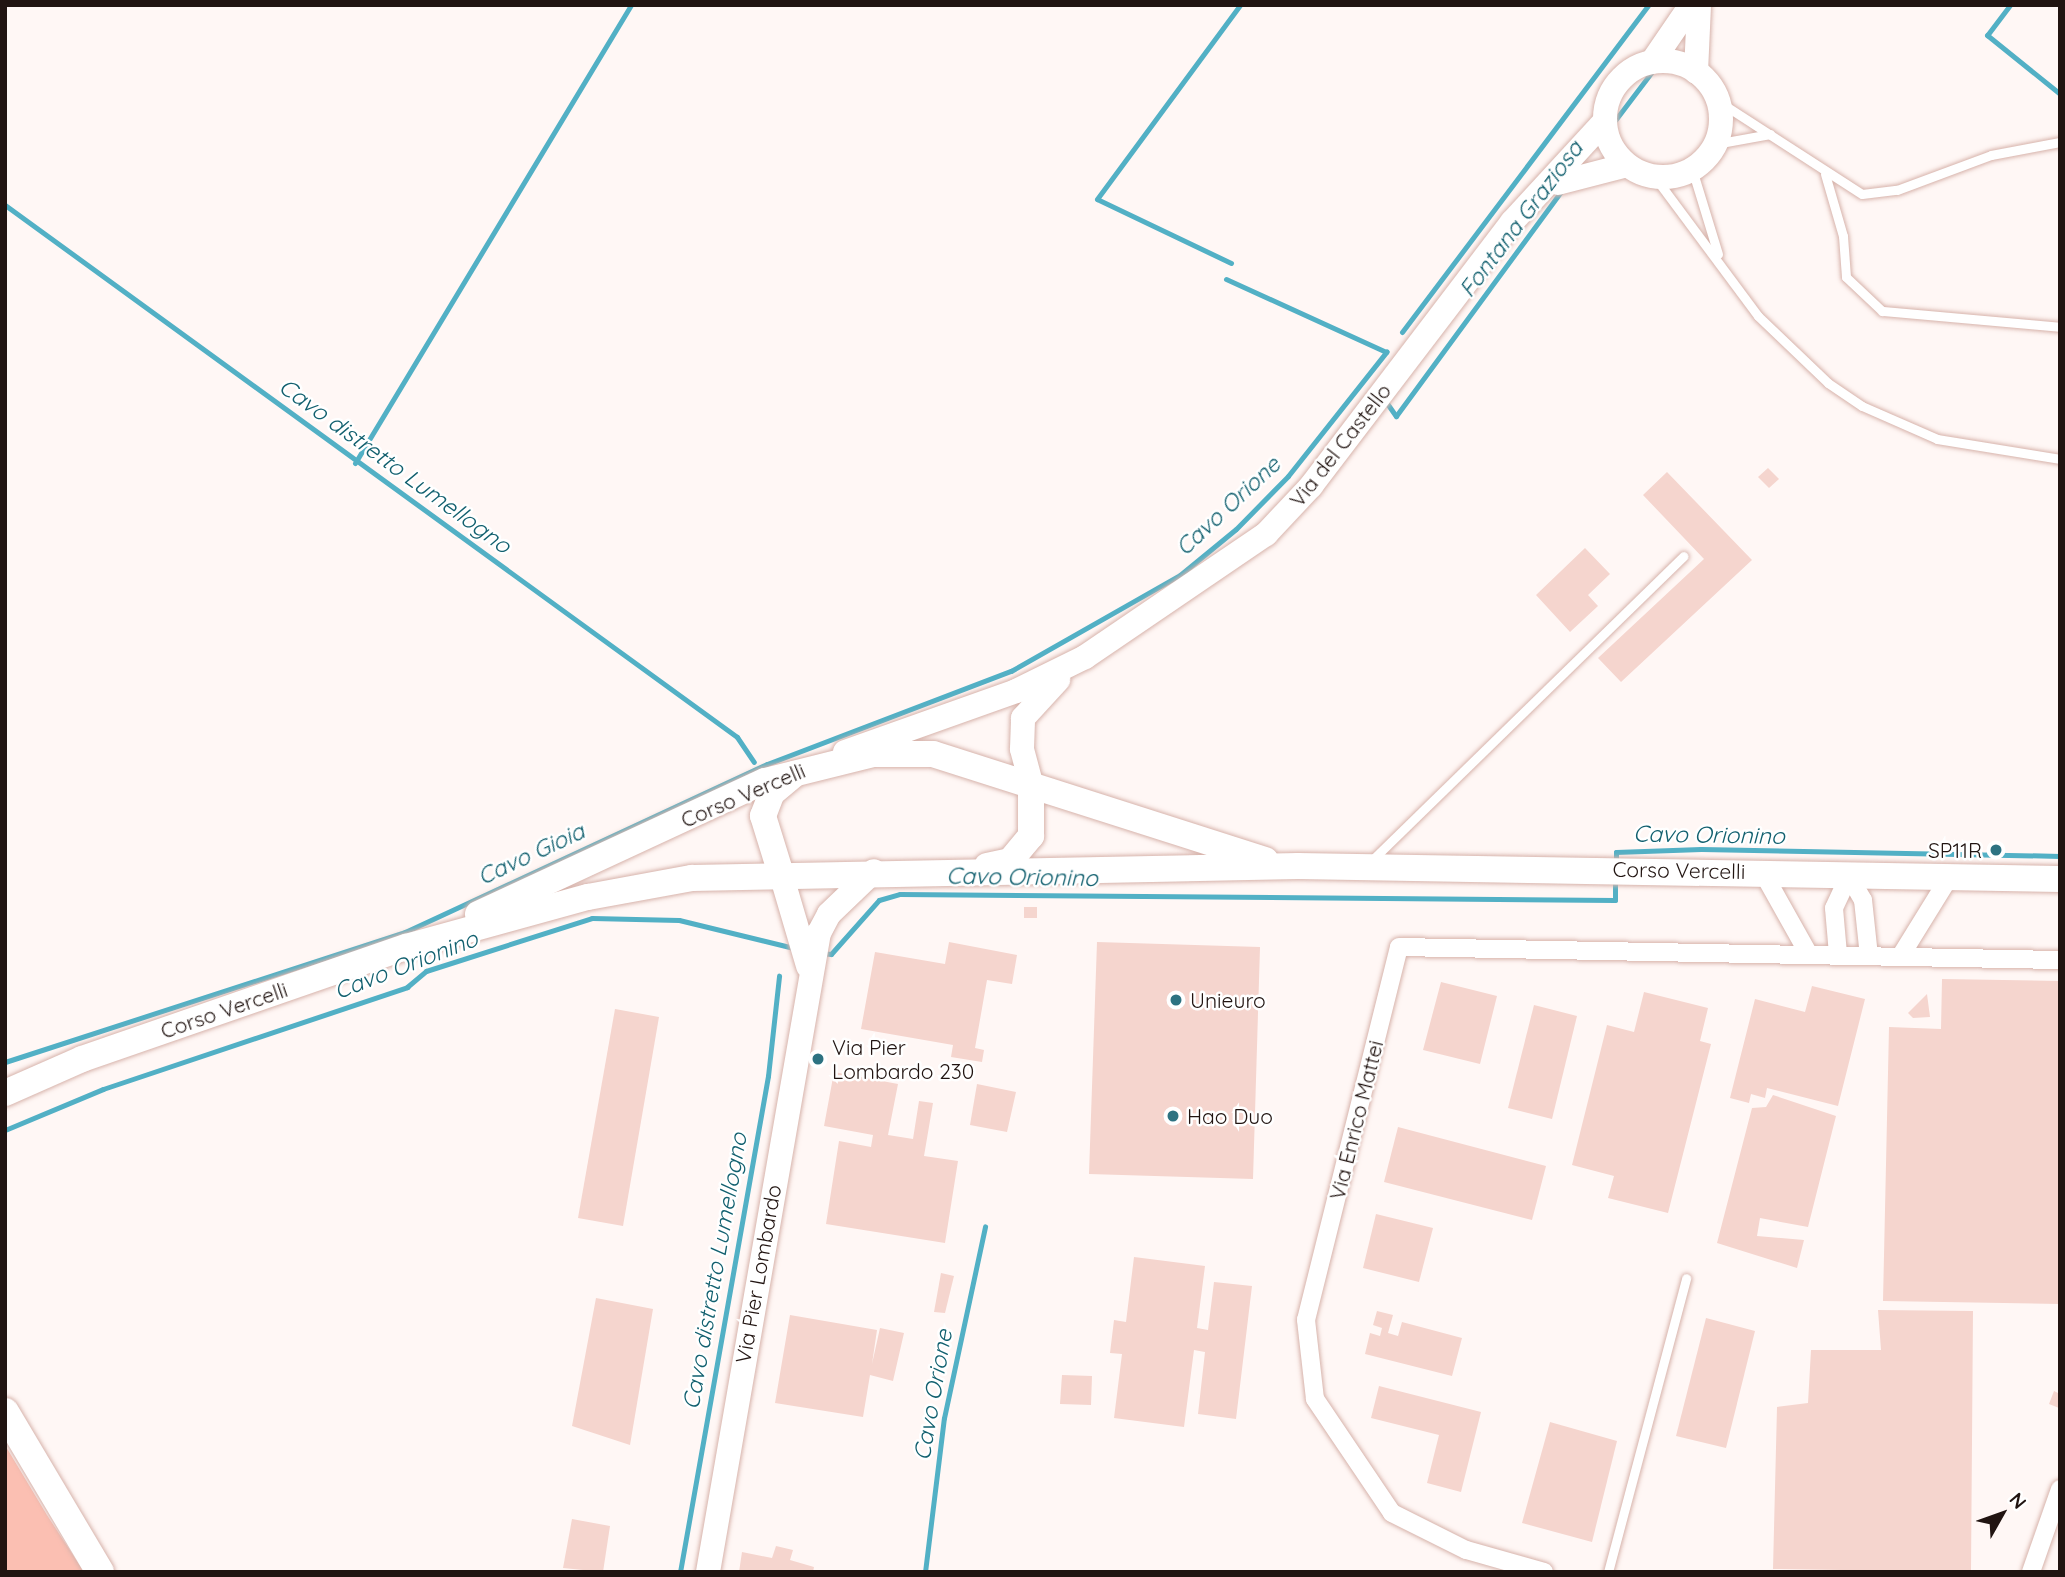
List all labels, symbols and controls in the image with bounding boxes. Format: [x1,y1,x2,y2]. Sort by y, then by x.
water label: Fontana Graziosa [1453,135,1589,303]
water label: Cavo distretto Lumellogno [273,372,517,560]
street label: Via del Castello [1284,378,1396,512]
water label: Cavo Orione [1170,451,1286,561]
street label: Corso Vercelli [677,757,809,833]
water label: Cavo Gioia [473,817,589,891]
water label: Cavo Orionino [1633,820,1785,850]
place label: SP11R [1928,837,1982,863]
marker: SP11R [1988,842,2004,858]
street label: Corso Vercelli [1612,856,1746,884]
water label: Cavo Orionino [946,862,1098,892]
water label: Cavo Orionino [330,925,482,1005]
street label: Corso Vercelli [157,976,291,1044]
place label: Unieuro [1190,987,1266,1013]
marker: Unieuro [1168,992,1184,1008]
place label: Via Pier Lombardo 230 [832,1034,974,1084]
street label: Via Enrico Mattei [1324,1038,1388,1202]
marker: Via Pier Lombardo 230 [810,1051,826,1067]
place label: Hao Duo [1187,1103,1273,1129]
marker: Hao Duo [1165,1108,1181,1124]
water label: Cavo distretto Lumellogno [677,1131,753,1411]
street label: Via Pier Lombardo [730,1183,786,1365]
water label: Cavo Orione [908,1327,958,1463]
north arrow [1967,1479,2037,1549]
text: N [2004,1487,2032,1514]

